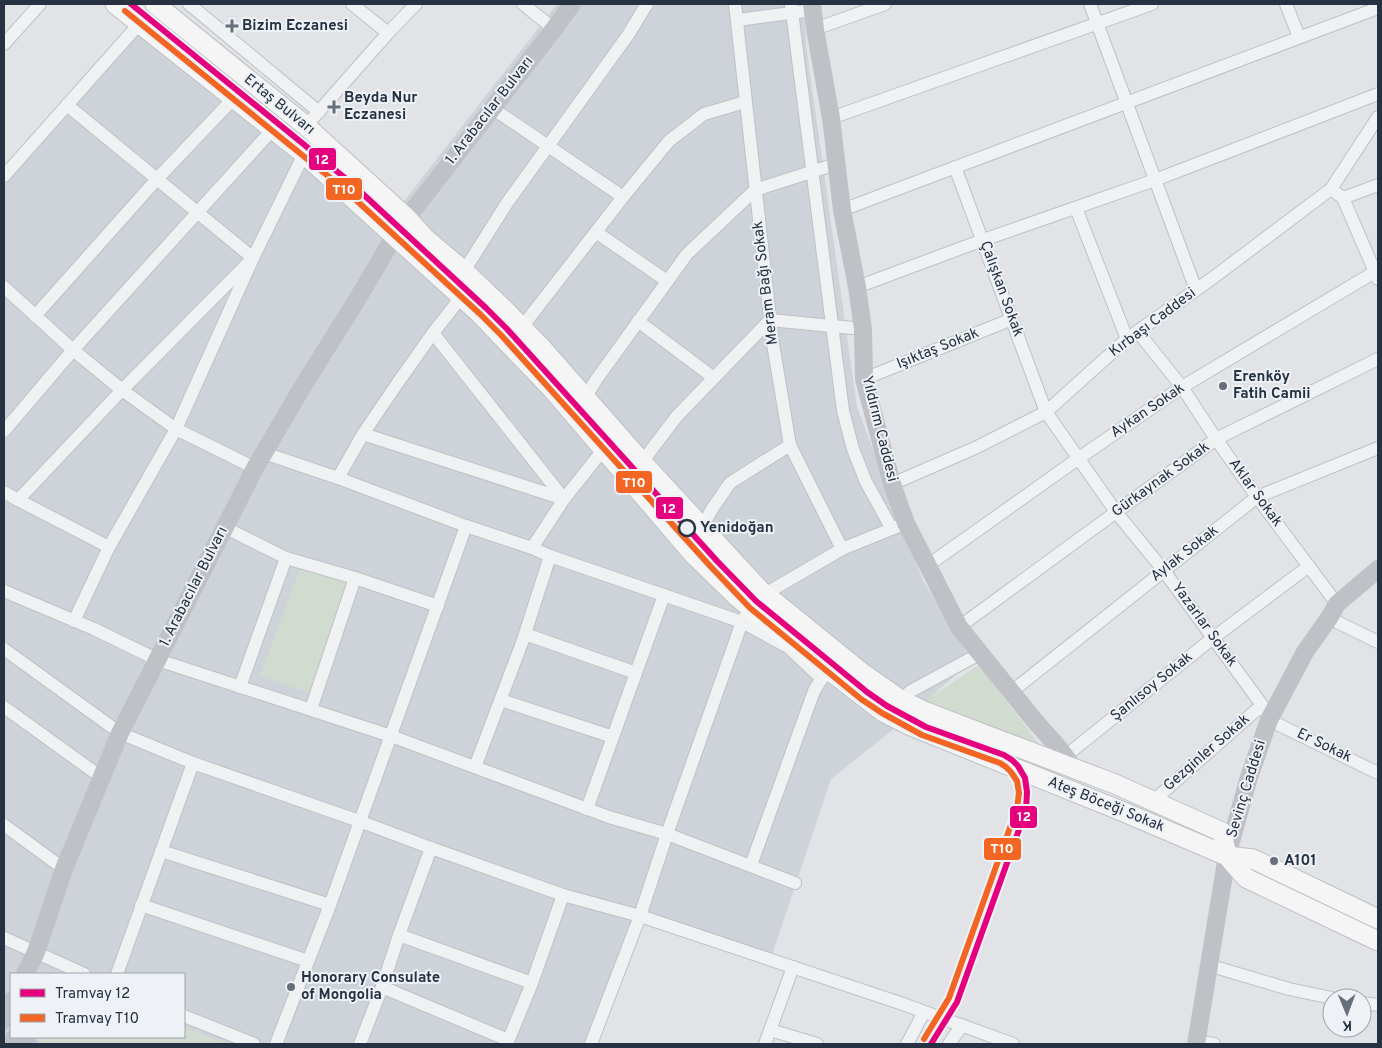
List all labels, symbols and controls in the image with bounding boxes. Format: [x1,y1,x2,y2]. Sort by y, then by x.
place label: Bizim Eczanesi [242,17,348,36]
marker: Bizim Eczanesi [226,20,238,32]
street label: 1. Arabacılar Bulvarı [442,53,538,169]
street label: Ertaş Bulvarı [240,70,318,140]
place label: Beyda Nur Eczanesi [344,89,418,125]
marker: Beyda Nur Eczanesi [328,101,340,113]
line badge: 12 [308,147,337,171]
text: 12 [315,152,329,169]
line badge: T10 [325,177,363,201]
text: T10 [332,182,356,199]
street label: Meram Bağı Sokak [749,220,783,346]
street label: Çalışkan Sokak [975,239,1027,340]
street label: Kırbaşı Caddesi [1106,284,1200,362]
street label: Işıktaş Sokak [894,324,982,374]
place label: Erenköy Fatih Camii [1233,368,1311,404]
street label: Yıldırım Caddesi [857,374,901,484]
street label: Aykan Sokak [1107,379,1189,443]
marker: Erenköy Fatih Camii [1217,380,1229,392]
street label: Gürkaynak Sokak [1108,438,1214,522]
street label: Aklar Sokak [1224,455,1286,531]
line badge: T10 [615,470,653,494]
text: T10 [622,475,646,492]
line badge: 12 [655,496,684,520]
text: 12 [662,501,676,518]
marker: Yenidoğan [678,519,696,537]
place label: Yenidoğan [700,519,774,538]
street label: Aylak Sokak [1147,521,1223,586]
street label: 1. Arabacılar Bulvarı [156,524,232,650]
street label: Yazarlar Sokak [1167,579,1241,671]
street label: Şanlısoy Sokak [1107,648,1197,726]
street label: Gezginler Sokak [1160,710,1254,796]
street label: Er Sokak [1293,725,1355,767]
street label: Sevinç Caddesi [1223,738,1271,840]
street label: Ateş Böceği Sokak [1045,773,1167,837]
line badge: 12 [1009,805,1038,829]
text: 12 [1017,809,1031,826]
line badge: T10 [983,837,1022,861]
text: T10 [990,841,1014,858]
place label: A101 [1284,852,1316,871]
marker: A101 [1268,855,1280,867]
place label: Honorary Consulate of Mongolia [301,969,440,1005]
legend [10,973,185,1038]
marker: Honorary Consulate of Mongolia [285,981,297,993]
text: Tramvay 12 [55,985,130,1004]
north arrow [1322,988,1372,1038]
text: Tramvay T10 [55,1010,139,1029]
text: K [1342,1016,1352,1033]

